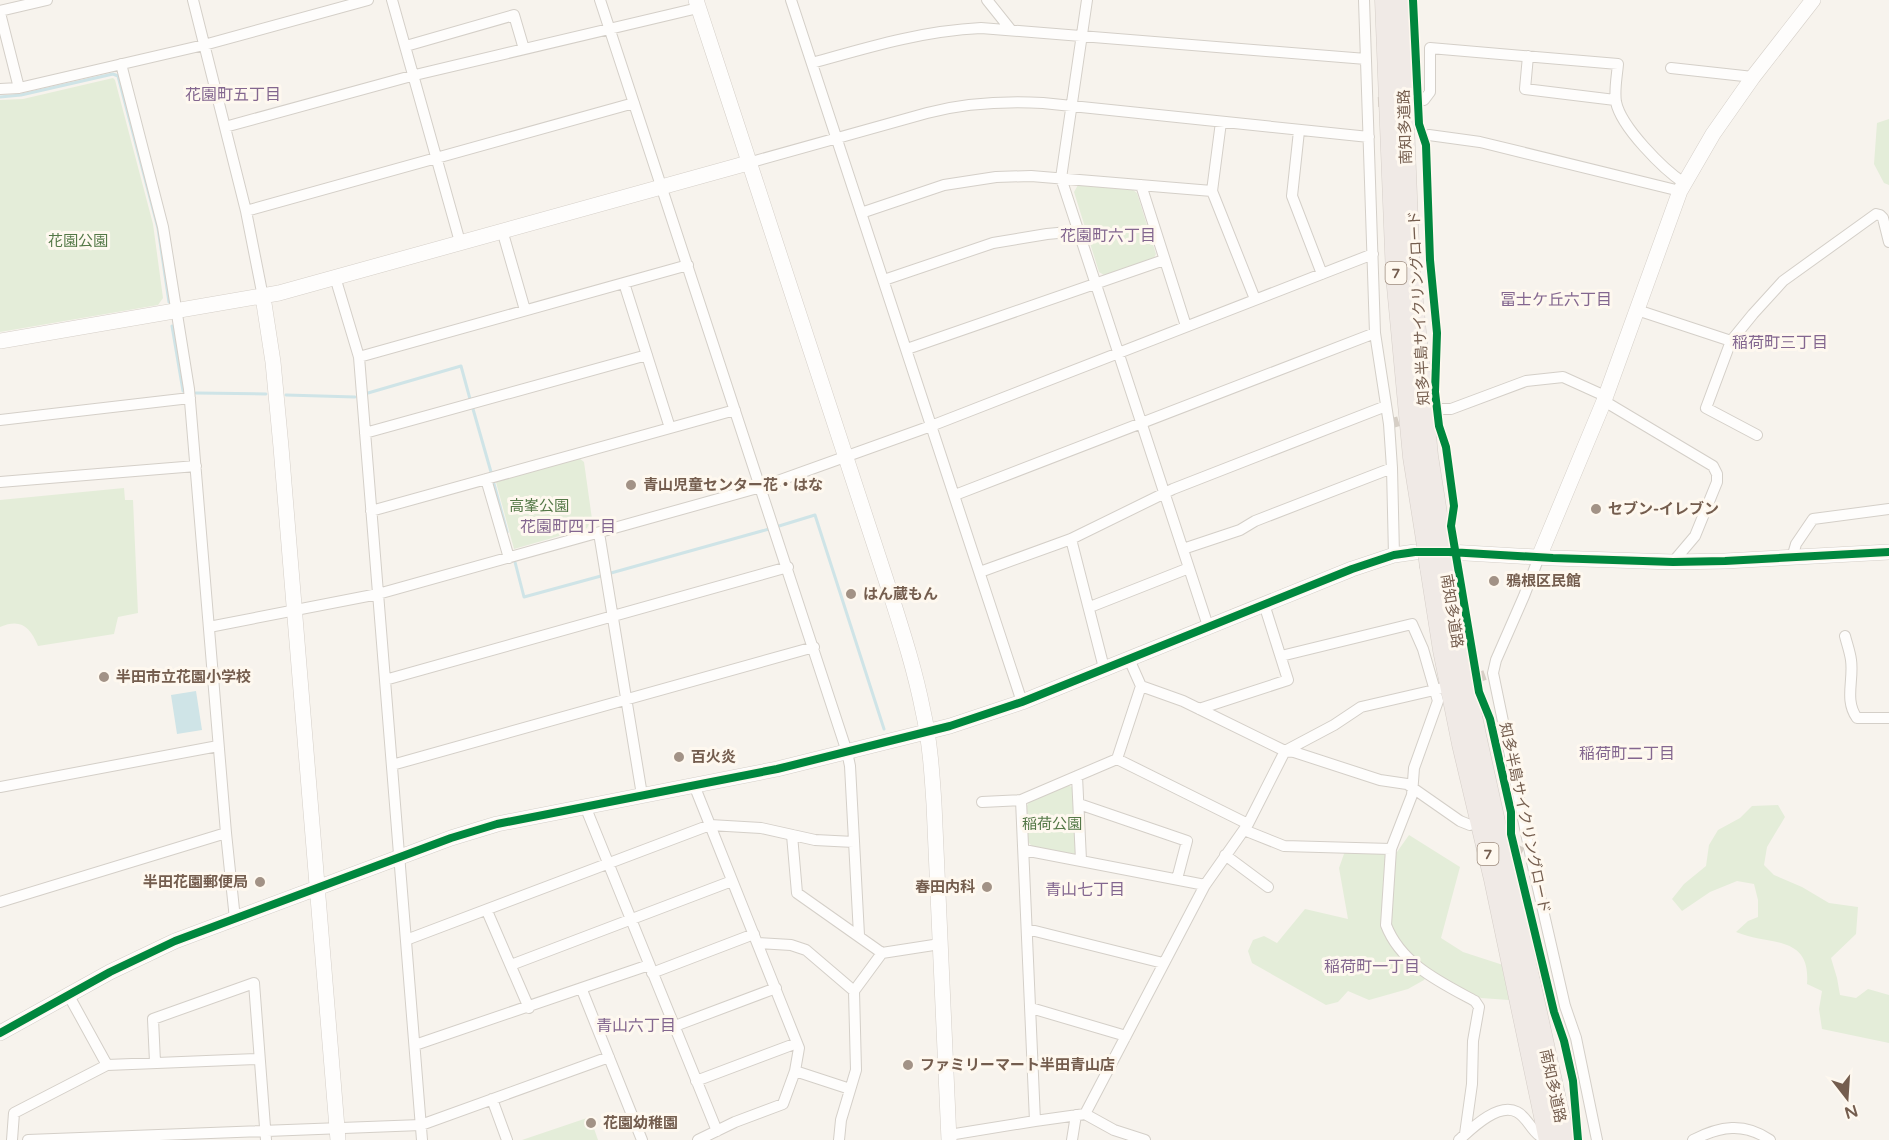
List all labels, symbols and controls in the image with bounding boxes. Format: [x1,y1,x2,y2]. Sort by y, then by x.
district label: 花園町五丁目 [185,85,281,105]
street label: 南知多道路 [1395,89,1415,165]
street label: 知多半島サイクリングロード [1405,210,1433,406]
district label: 花園町六丁目 [1060,226,1156,246]
park label: 花園公園 [48,232,108,250]
road number: 7 [1386,262,1406,284]
district label: 冨士ケ丘六丁目 [1500,290,1612,310]
district label: 稲荷町三丁目 [1732,333,1828,353]
place label: 青山児童センター花・はな [643,476,823,494]
marker: 青山児童センター花・はな [624,478,638,492]
park label: 高峯公園 [509,497,569,515]
place label: セブン-イレブン [1608,500,1719,518]
marker: セブン-イレブン [1589,502,1603,516]
district label: 花園町四丁目 [520,517,616,537]
place label: 鴉根区民館 [1506,572,1581,590]
street label: 南知多道路 [1437,573,1467,649]
marker: 鴉根区民館 [1487,574,1501,588]
place label: はん蔵もん [863,585,938,603]
marker: はん蔵もん [844,587,858,601]
place label: 半田市立花園小学校 [116,668,251,686]
marker: 半田市立花園小学校 [97,670,111,684]
street label: 知多半島サイクリングロード [1496,721,1554,915]
district label: 稲荷町二丁目 [1579,744,1675,764]
place label: 百火炎 [691,748,736,766]
marker: 百火炎 [672,750,686,764]
park label: 稲荷公園 [1022,815,1082,833]
road number: 7 [1478,843,1498,865]
place label: 半田花園郵便局 [143,873,248,891]
marker: 半田花園郵便局 [253,875,267,889]
place label: 春田内科 [915,878,975,896]
marker: 春田内科 [980,880,994,894]
district label: 青山七丁目 [1045,880,1125,900]
district label: 稲荷町一丁目 [1324,957,1420,977]
district label: 青山六丁目 [596,1016,676,1036]
street label: 南知多道路 [1536,1047,1570,1125]
place label: ファミリーマート半田青山店 [920,1056,1115,1074]
marker: ファミリーマート半田青山店 [901,1058,915,1072]
north arrow [1817,1068,1877,1128]
text: N [1842,1100,1860,1123]
place label: 花園幼稚園 [603,1114,678,1132]
marker: 花園幼稚園 [584,1116,598,1130]

